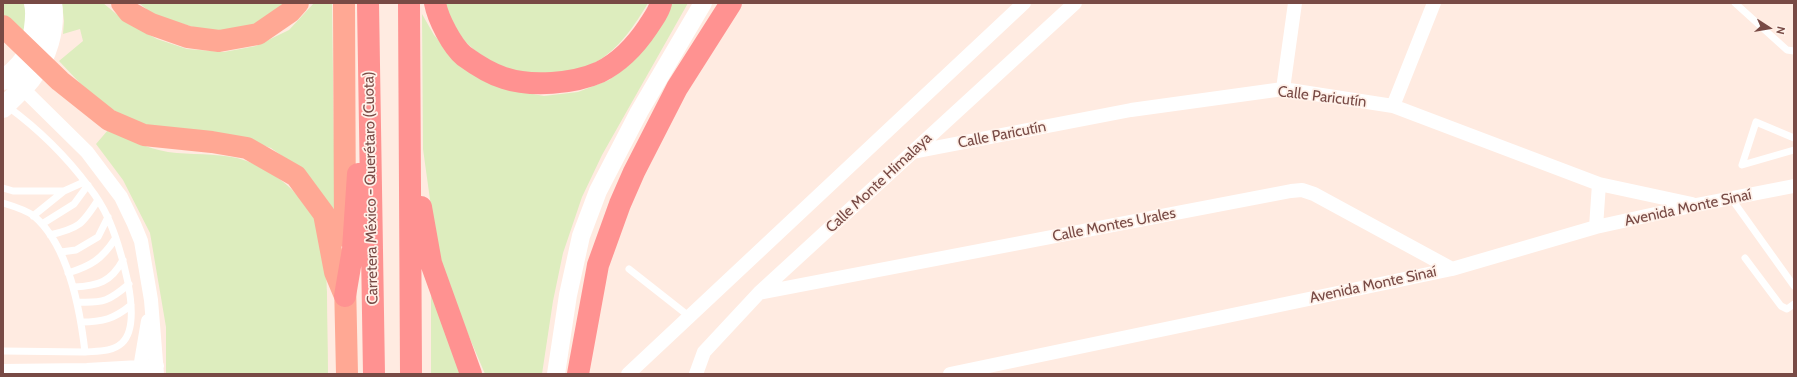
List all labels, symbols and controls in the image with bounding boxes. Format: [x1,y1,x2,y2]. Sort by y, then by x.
north arrow [1749,8,1789,48]
text: N [1773,25,1788,36]
street label: Carretera México - Querétaro (Cuota) [360,71,382,305]
street label: Calle Paricutín [1277,83,1367,111]
street label: Calle Paricutín [956,118,1048,152]
street label: Calle Monte Himalaya [822,129,936,237]
street label: Avenida Monte Sinaí [1623,186,1753,230]
street label: Calle Montes Urales [1051,204,1177,246]
street label: Avenida Monte Sinaí [1308,263,1438,307]

